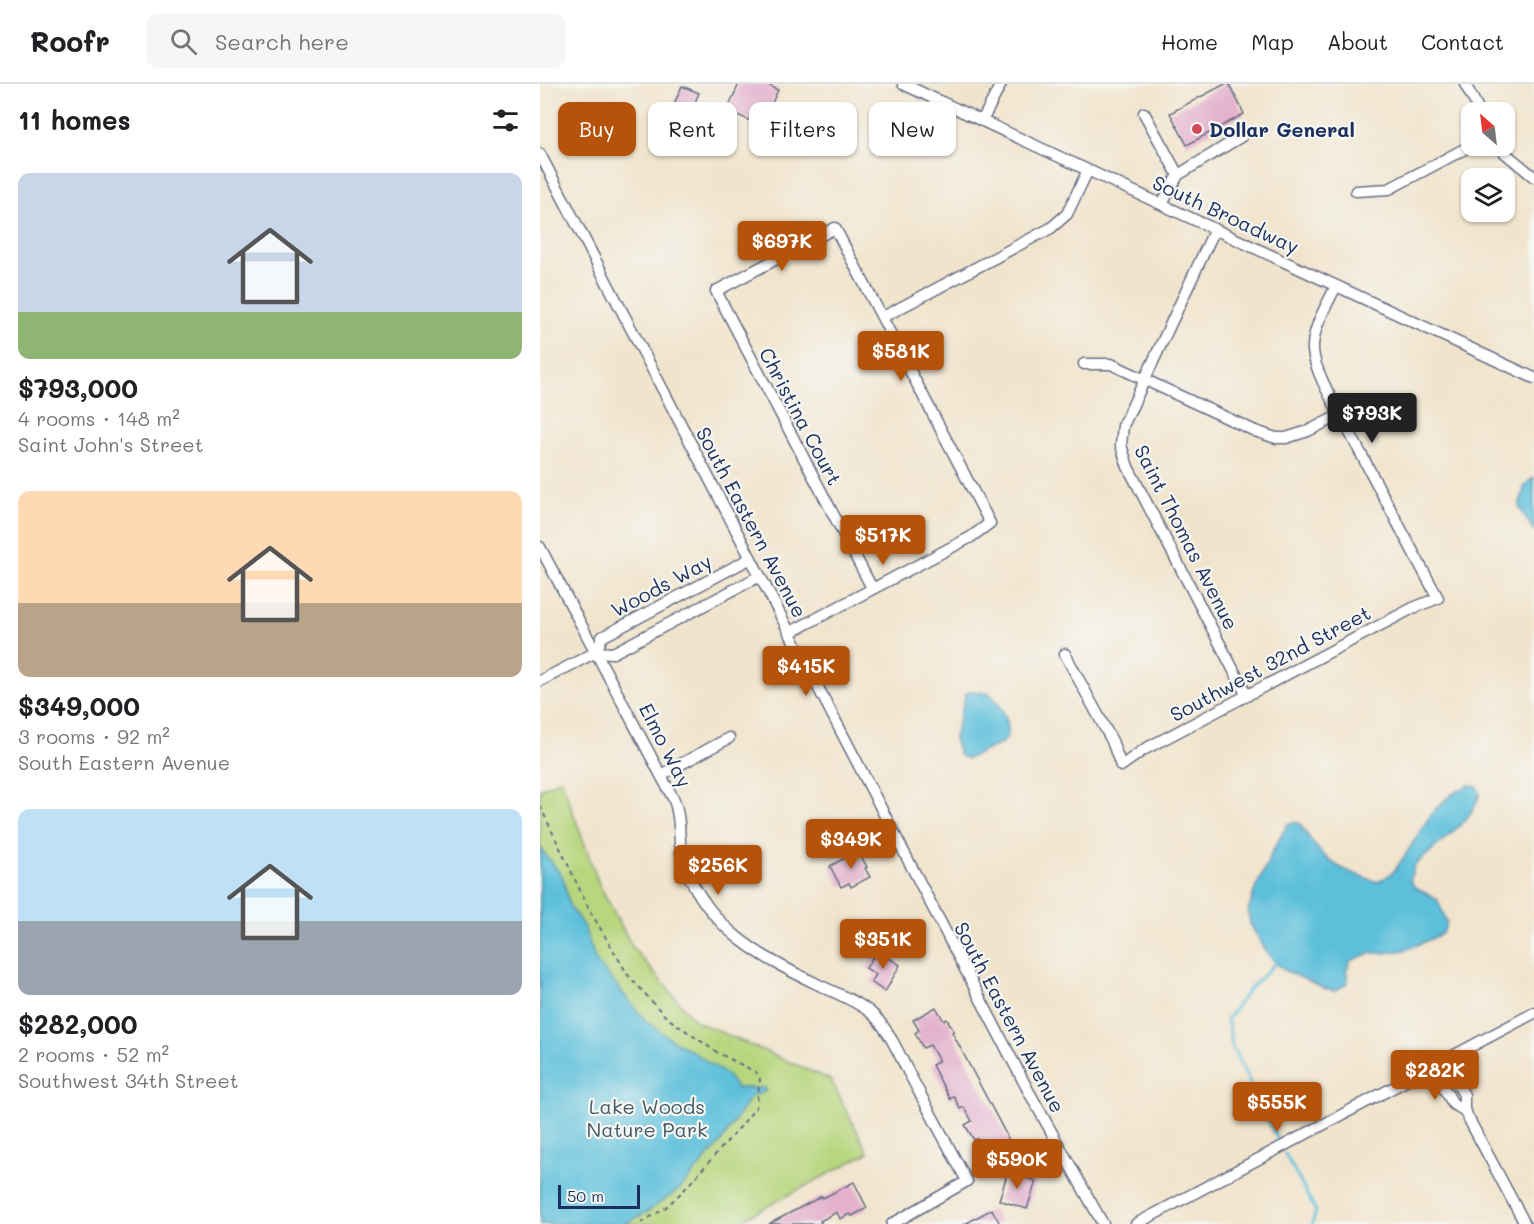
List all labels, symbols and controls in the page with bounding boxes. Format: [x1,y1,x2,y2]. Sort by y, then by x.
search box [146,14,566,68]
text: Roofr [30,23,110,59]
icon: search [167,25,200,58]
text: Search here [215,27,349,56]
text: Home [1161,28,1218,55]
text: Map [1251,28,1294,55]
text: About [1327,28,1388,55]
text: Contact [1421,28,1504,55]
chip: Buy [558,102,636,156]
chip: Rent [648,102,737,156]
chip: Filters [749,102,857,156]
chip: New [869,102,956,156]
north arrow [1461,102,1515,156]
map controls [1461,102,1515,222]
text: 11 homes [18,103,131,137]
icon: filters [489,104,522,137]
place label: Dollar General [1209,116,1355,142]
marker: Dollar General [1190,122,1204,136]
button: layers [1461,168,1515,222]
street label: South Broadway [1149,169,1303,259]
icon: home [216,212,324,320]
pin: $697K [740,221,824,272]
text: $697K [752,227,812,253]
pin: $581K [859,331,943,382]
text: $581K [872,337,930,363]
street label: Christina Court [754,343,848,489]
text: $793,000 [18,371,138,405]
pin: $793K [1330,393,1414,444]
text: $793K [1342,399,1402,425]
text: 4 rooms · 148 m² [18,405,180,431]
street label: South Eastern Avenue [691,422,813,622]
text: Saint John's Street [18,431,204,457]
street label: Saint Thomas Avenue [1129,440,1245,634]
pin: $517K [841,515,925,566]
text: $517K [854,521,912,547]
icon: home [216,530,324,638]
street label: Woods Way [606,548,716,622]
street label: Southwest 32nd Street [1165,599,1375,727]
pin: $415K [764,646,848,697]
text: $415K [777,652,835,678]
text: $349,000 [18,689,140,723]
street label: Elmo Way [634,698,698,792]
text: 3 rooms · 92 m² [18,723,170,749]
text: South Eastern Avenue [18,749,230,775]
pin: $349K [809,819,893,870]
text: $349K [820,825,882,851]
pin: $256K [676,845,760,896]
icon: home [216,848,324,956]
text: $256K [688,851,748,877]
street label: South Eastern Avenue [949,917,1071,1117]
pin: $351K [841,919,925,970]
text: $351K [854,925,912,951]
text: $282,000 [18,1007,137,1041]
text: 2 rooms · 52 m² [18,1041,169,1067]
pin: $282K [1393,1050,1477,1101]
text: $282K [1405,1056,1465,1082]
text: Southwest 34th Street [18,1067,239,1093]
pin: $555K [1235,1082,1319,1133]
text: $555K [1247,1088,1307,1114]
park label: Lake Woods Nature Park [586,1093,708,1142]
pin: $590K [975,1139,1059,1190]
text: $590K [986,1145,1048,1171]
scale bar [558,1182,640,1210]
text: 50 m [567,1185,604,1206]

